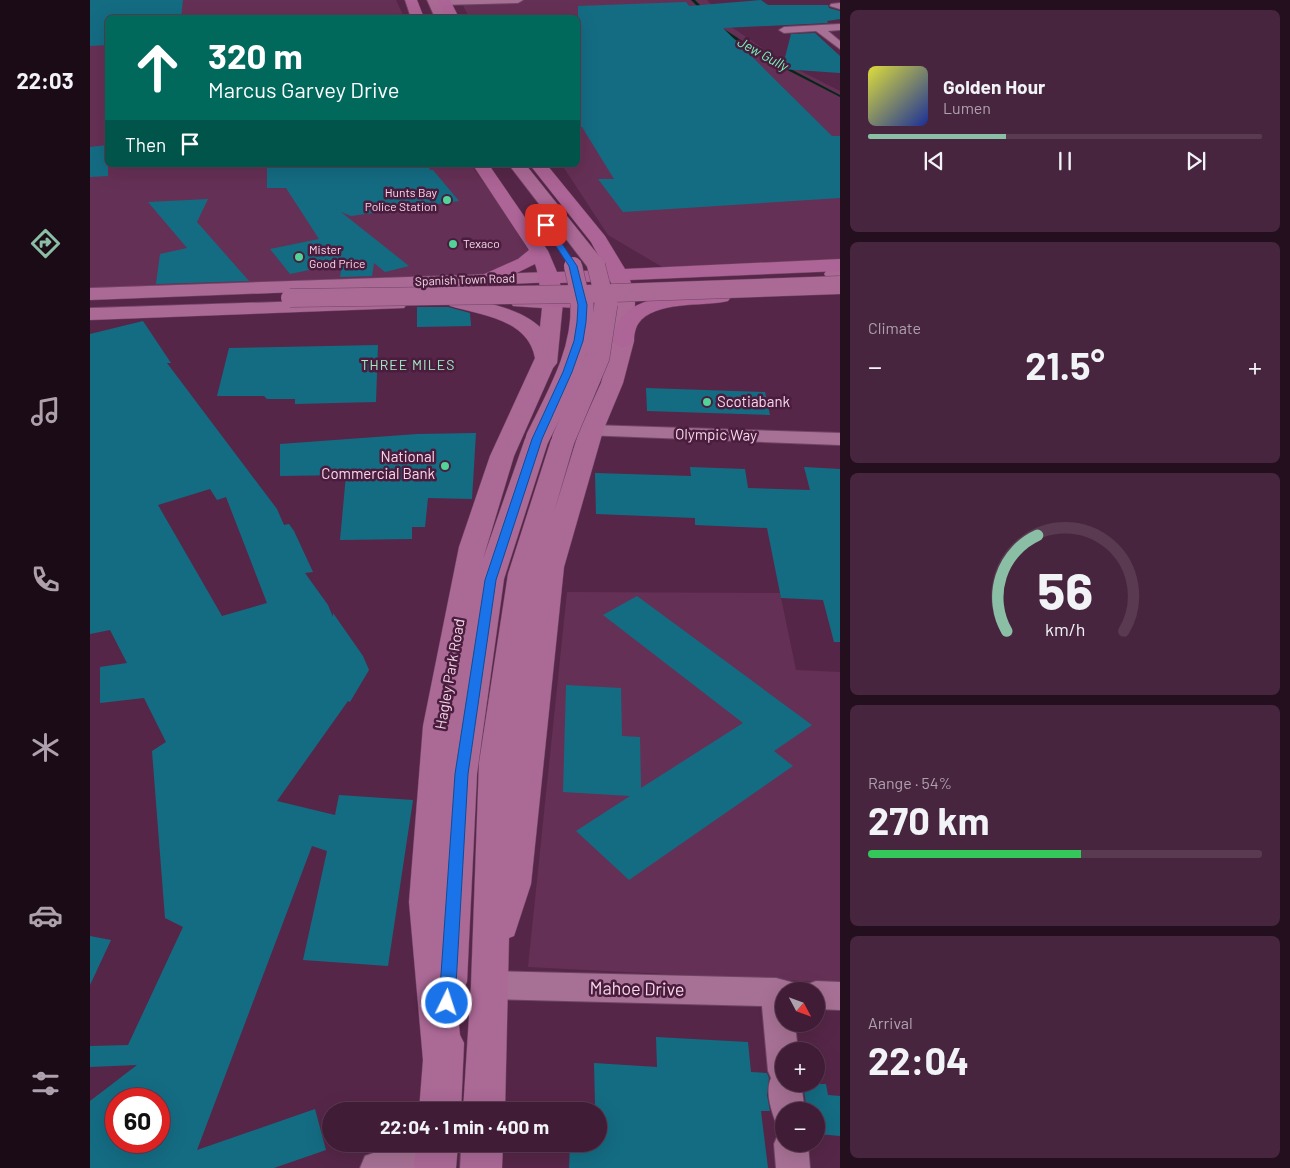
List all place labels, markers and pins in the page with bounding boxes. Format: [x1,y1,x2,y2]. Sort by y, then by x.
place label: Hunts Bay Police Station [365,185,437,213]
marker: Hunts Bay Police Station [441,194,453,206]
pin [525,204,567,246]
place label: Texaco [463,236,500,250]
marker: Texaco [447,238,459,250]
place label: Mister Good Price [309,242,366,270]
marker: Mister Good Price [293,251,305,263]
place label: Scotiabank [717,392,790,410]
marker: Scotiabank [701,396,713,408]
place label: National Commercial Bank [321,447,435,482]
marker: National Commercial Bank [439,460,451,472]

